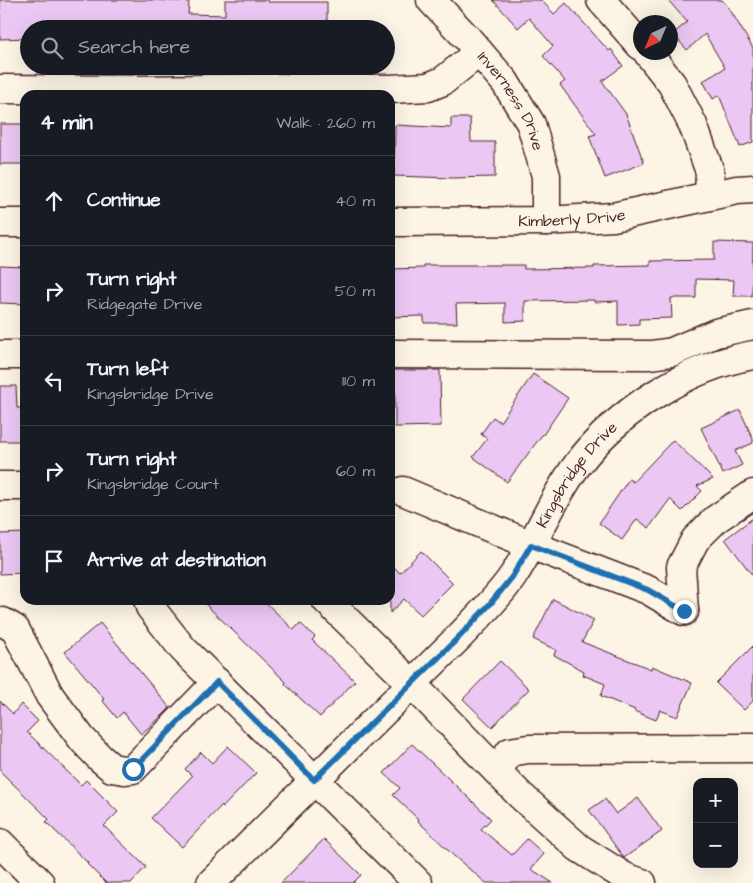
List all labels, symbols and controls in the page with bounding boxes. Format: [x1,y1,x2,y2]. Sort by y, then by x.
north arrow [633,15,678,60]
search box [20,20,395,75]
icon: search [38,34,66,62]
text: Search here [78,34,190,61]
street label: Inverness Drive [472,46,549,153]
text: 4 min [40,108,93,137]
text: Walk · 260 m [276,112,375,134]
icon: ahead [40,187,68,215]
text: Continue [87,187,161,214]
text: 40 m [335,190,375,212]
street label: Kimberly Drive [518,204,628,232]
text: Turn right [87,266,176,293]
icon: right [40,277,68,305]
text: 50 m [335,280,375,302]
text: Ridgegate Drive [87,293,202,315]
text: Turn left [87,356,168,383]
icon: left [40,367,68,395]
text: 110 m [342,370,375,392]
text: Kingsbridge Drive [87,383,214,405]
street label: Kingsbridge Drive [531,416,622,532]
text: Turn right [87,446,176,473]
icon: right [40,457,68,485]
text: 60 m [336,460,375,482]
text: Kingsbridge Court [87,473,219,495]
icon: arrive [40,547,68,575]
text: Arrive at destination [87,547,266,574]
route end [673,600,696,623]
route start [122,758,145,781]
map controls [693,778,738,868]
button: + [693,778,738,823]
button: − [693,823,738,868]

